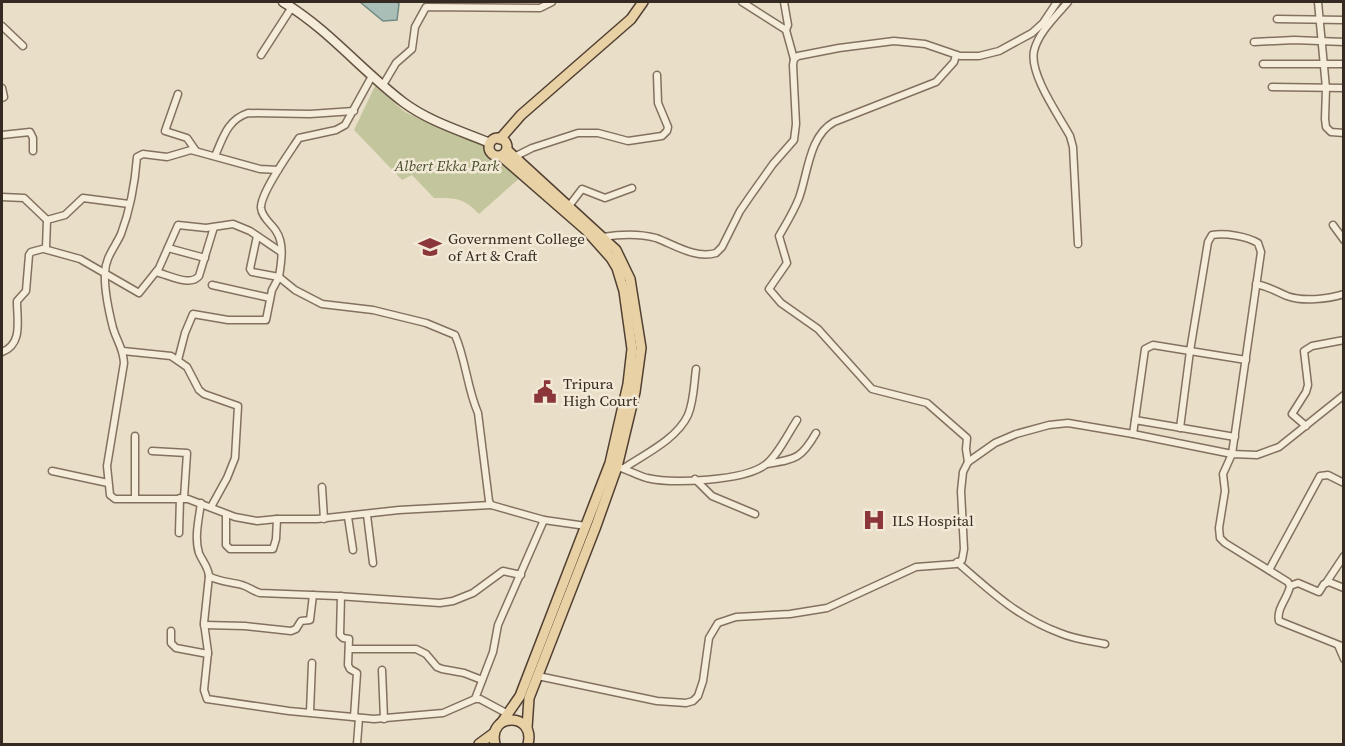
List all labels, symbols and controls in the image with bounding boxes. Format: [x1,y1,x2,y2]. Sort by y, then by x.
park label: Albert Ekka Park [394,155,500,176]
place label: Government College of Art & Craft [448,228,585,266]
school or university icon: Government College of Art & Craft [417,234,443,260]
place label: Tripura High Court [563,373,637,411]
public building icon: Tripura High Court [532,379,558,405]
hospital icon: ILS Hospital [861,507,887,533]
place label: ILS Hospital [892,510,974,531]

